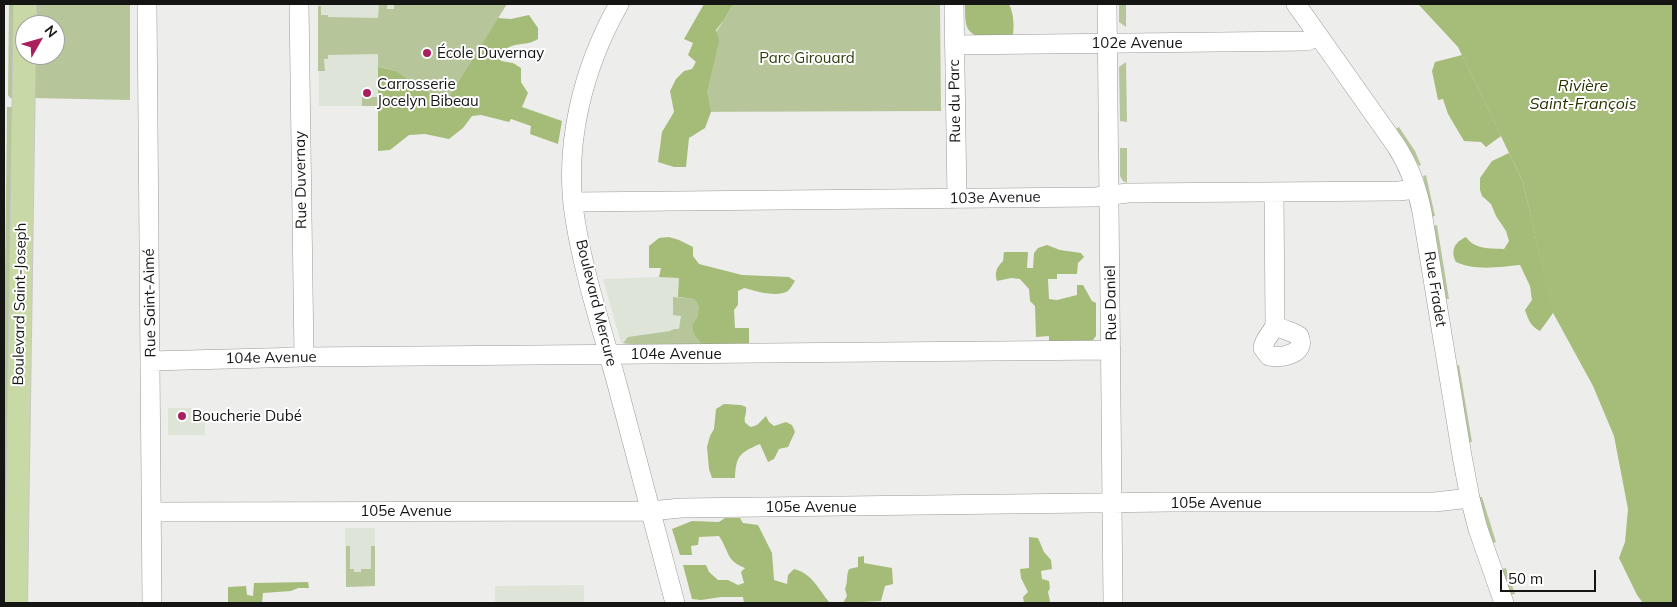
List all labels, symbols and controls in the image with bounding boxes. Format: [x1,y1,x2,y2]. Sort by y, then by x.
north arrow [15,15,65,65]
text: N [41,22,61,41]
street label: 102e Avenue [1091,34,1183,52]
place label: École Duvernay [437,44,544,62]
marker: École Duvernay [421,47,433,59]
park label: Parc Girouard [759,49,855,67]
street label: Rue du Parc [945,59,965,143]
place label: Carrosserie Jocelyn Bibeau [377,75,479,110]
water label: Rivière Saint-François [1529,76,1637,114]
marker: Carrosserie Jocelyn Bibeau [361,87,373,99]
street label: Rue Duvernay [291,131,311,229]
street label: 103e Avenue [949,188,1041,208]
street label: Boulevard Saint-Joseph [10,222,30,386]
street label: Boulevard Mercure [572,238,620,368]
street label: Rue Saint-Aimé [140,248,160,358]
street label: Rue Fradet [1420,250,1450,328]
street label: Rue Daniel [1101,265,1121,341]
street label: 104e Avenue [630,345,722,363]
street label: 104e Avenue [225,348,317,368]
place label: Boucherie Dubé [192,407,302,425]
marker: Boucherie Dubé [176,410,188,422]
street label: 105e Avenue [1170,494,1262,512]
street label: 105e Avenue [765,498,857,516]
street label: 105e Avenue [360,502,452,520]
scale bar [1502,560,1598,592]
text: 50 m [1508,569,1543,588]

